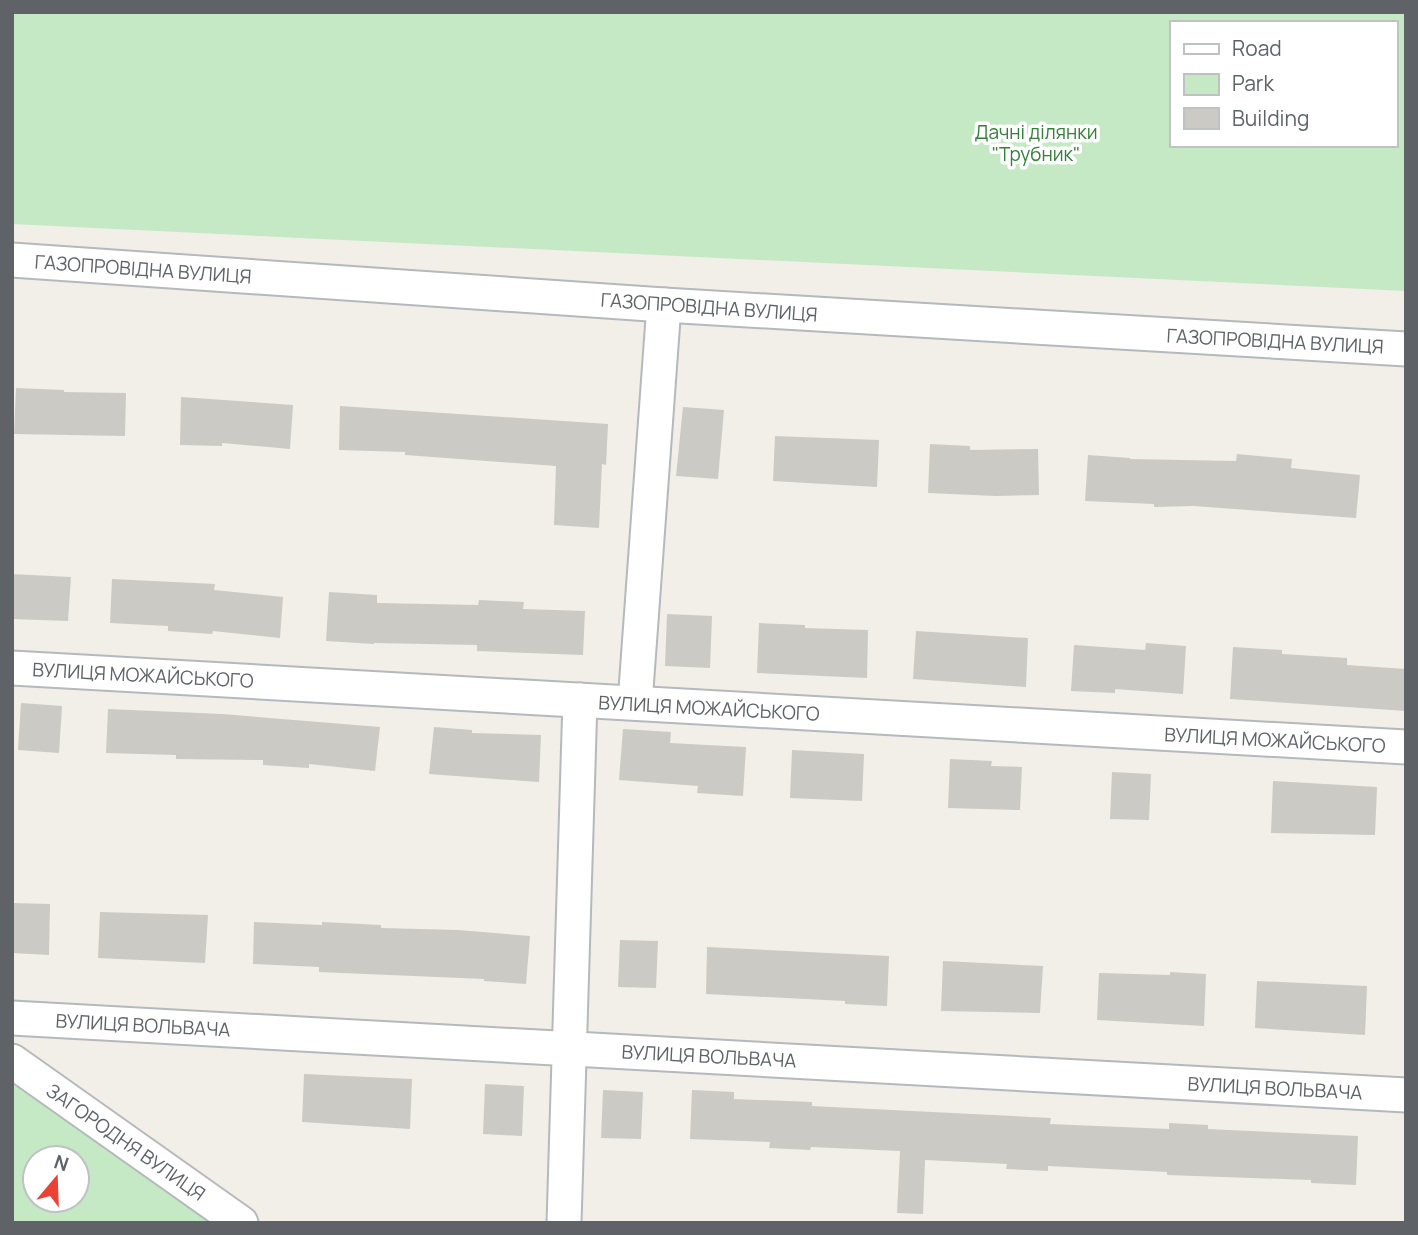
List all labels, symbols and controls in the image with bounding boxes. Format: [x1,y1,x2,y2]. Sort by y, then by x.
legend [1170,21,1397,147]
text: Road [1232,34,1282,62]
text: Park [1232,69,1274,97]
text: Building [1232,104,1309,132]
park label: Дачні ділянки "Трубник" [974,119,1098,167]
street label: ГАЗОПРОВІДНА ВУЛИЦЯ [34,248,252,290]
street label: ГАЗОПРОВІДНА ВУЛИЦЯ [600,286,818,328]
street label: ГАЗОПРОВІДНА ВУЛИЦЯ [1166,322,1384,360]
street label: ВУЛИЦЯ МОЖАЙСЬКОГО [32,656,255,694]
street label: ВУЛИЦЯ МОЖАЙСЬКОГО [598,689,821,727]
street label: ВУЛИЦЯ МОЖАЙСЬКОГО [1164,721,1387,759]
street label: ВУЛИЦЯ ВОЛЬВАЧА [55,1007,231,1043]
street label: ВУЛИЦЯ ВОЛЬВАЧА [621,1038,797,1074]
street label: ВУЛИЦЯ ВОЛЬВАЧА [1187,1070,1363,1106]
street label: ЗАГОРОДНЯ ВУЛИЦЯ [41,1077,211,1207]
north arrow [21,1144,91,1214]
text: N [51,1148,72,1177]

